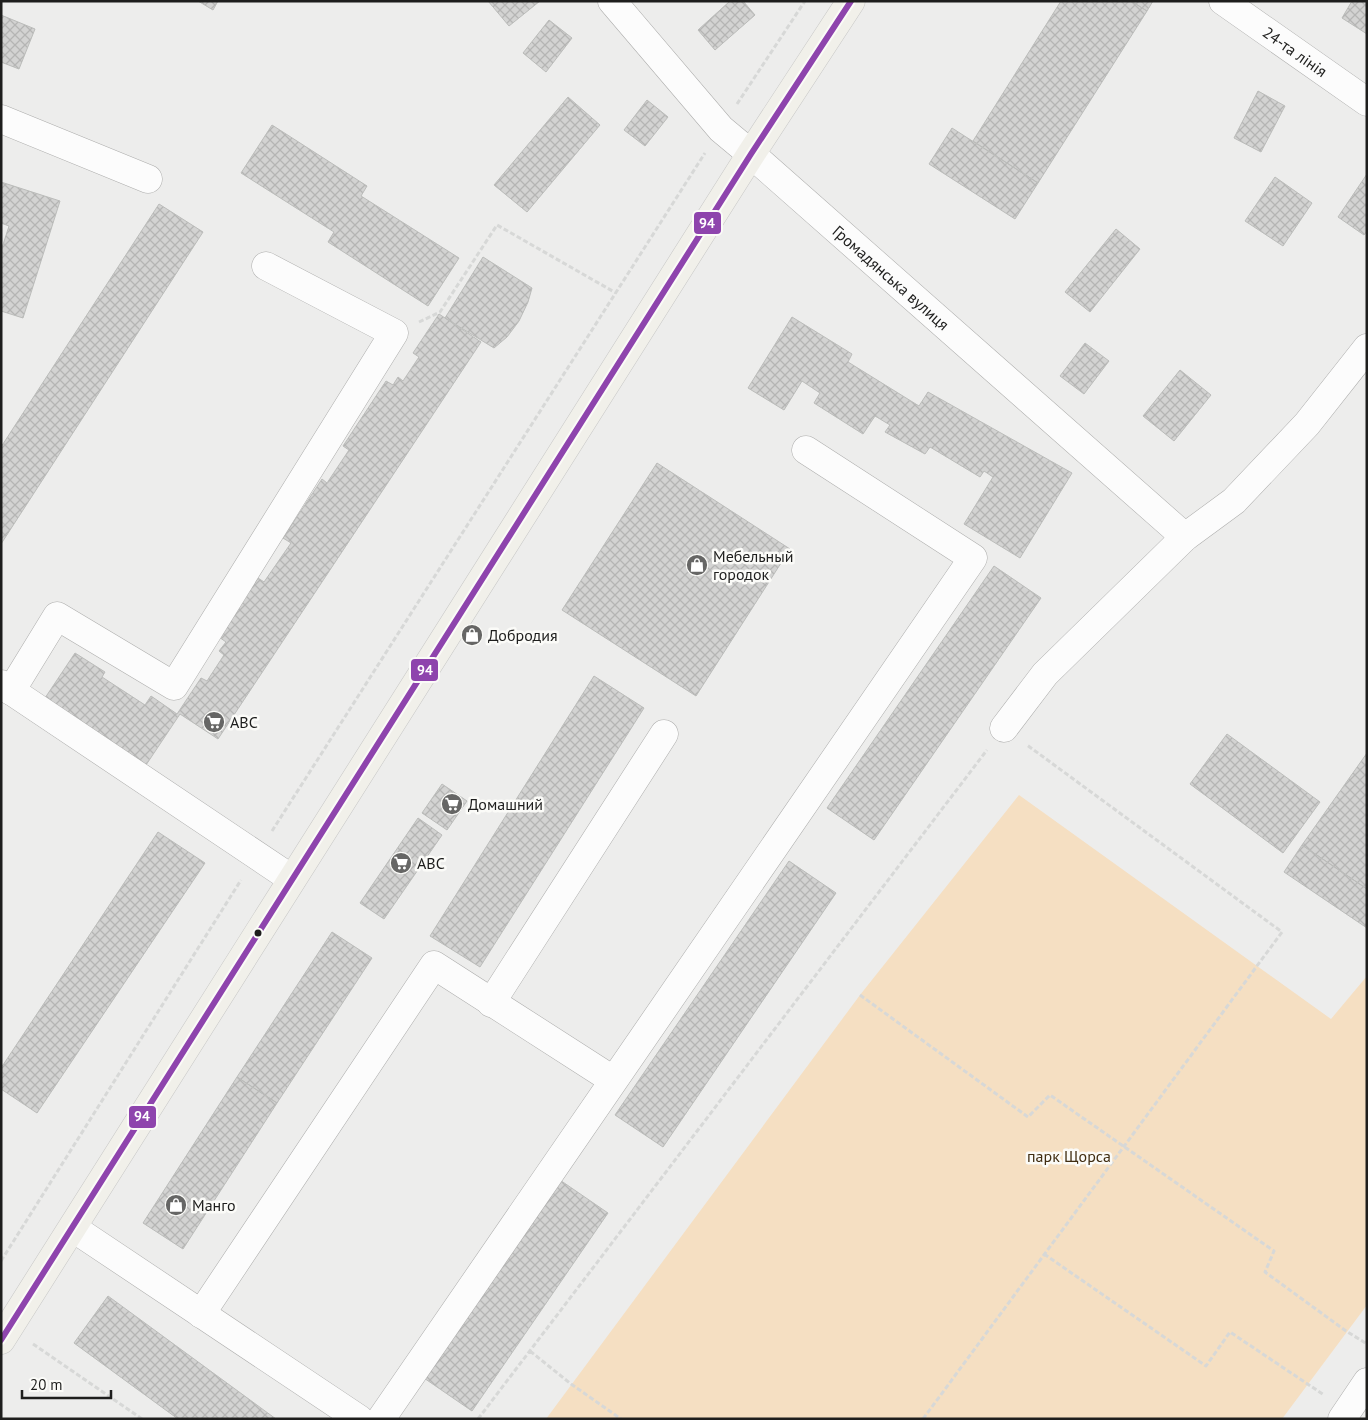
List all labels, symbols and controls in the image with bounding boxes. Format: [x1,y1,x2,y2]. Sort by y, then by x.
street label: 24-та лінія [1259,22,1331,81]
line badge: 94 [693,211,722,235]
text: 94 [699,214,715,232]
street label: Громадянська вулиця [829,221,953,334]
place label: Мебельный городок [713,546,794,584]
shop icon: Мебельный городок [685,553,709,577]
shop icon: Добродия [460,623,484,647]
place label: Добродия [488,625,558,645]
line badge: 94 [410,658,439,682]
text: 94 [417,661,433,679]
supermarket icon: ABC [202,710,226,734]
place label: ABC [230,712,258,732]
supermarket icon: Домашний [440,792,464,816]
place label: Домашний [468,794,543,814]
supermarket icon: АВС [389,851,413,875]
place label: АВС [417,853,445,873]
unlabelled marker [253,928,263,938]
line badge: 94 [128,1105,157,1129]
text: 94 [134,1107,150,1125]
park label: парк Щорса [1027,1146,1111,1166]
shop icon: Манго [164,1193,188,1217]
place label: Манго [192,1195,235,1215]
scale bar [22,1368,111,1400]
text: 20 m [30,1375,63,1394]

